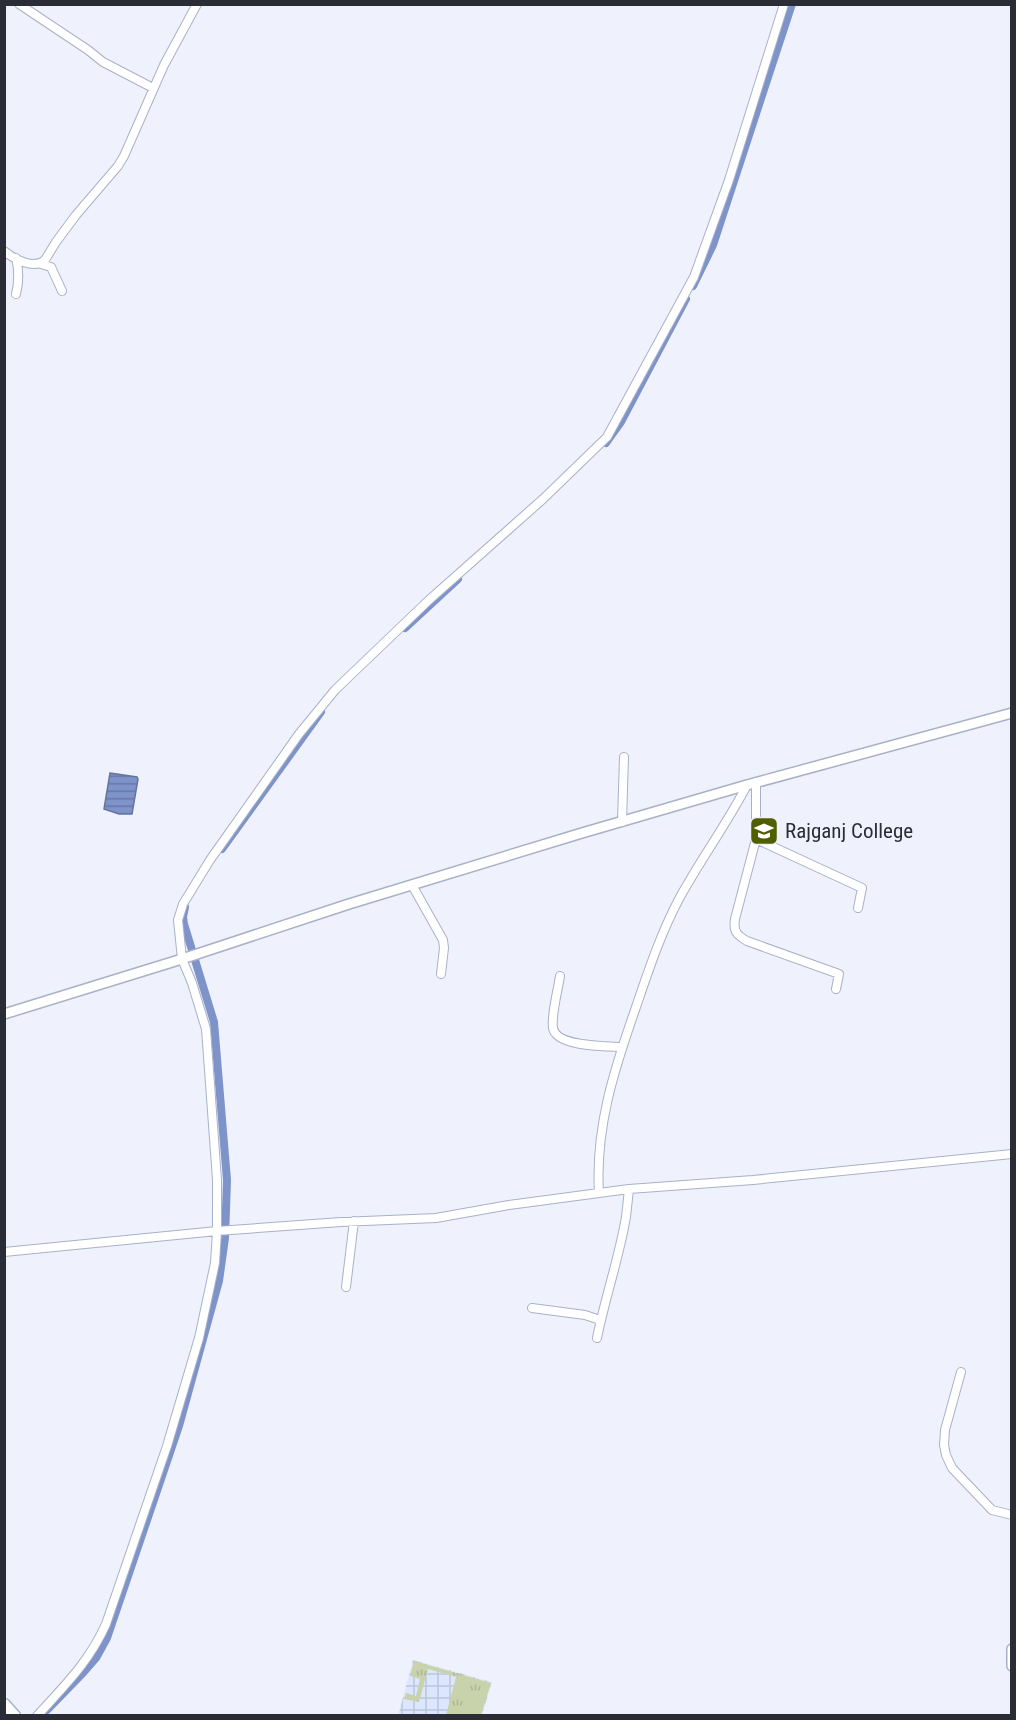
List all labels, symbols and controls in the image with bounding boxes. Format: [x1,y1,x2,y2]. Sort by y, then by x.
school or university icon: Rajganj College [748,815,780,847]
place label: Rajganj College [785,819,913,843]

